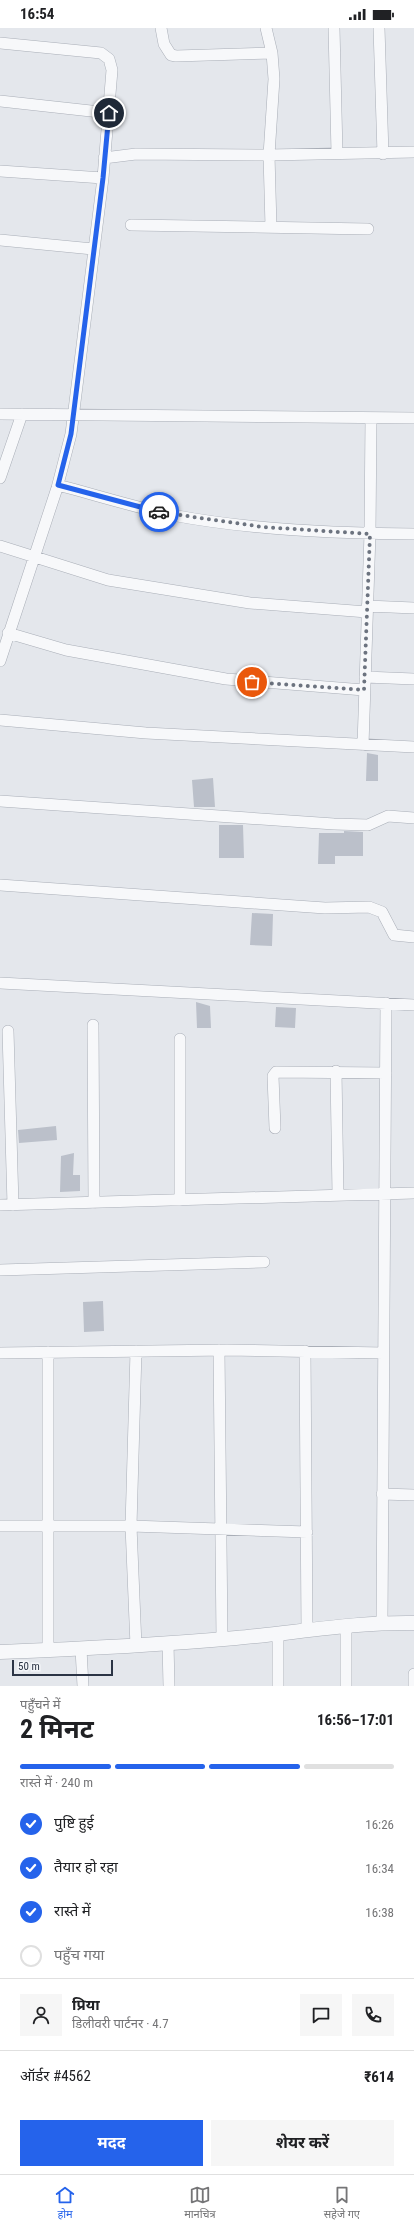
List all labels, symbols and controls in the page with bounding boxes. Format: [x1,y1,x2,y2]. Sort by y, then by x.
text: 16:54 [20,5,54,23]
pin [92,96,126,130]
icon: home [98,102,120,124]
courier [139,492,179,532]
icon: car [148,501,170,523]
pin [235,665,269,699]
icon: bag [241,671,263,693]
scale bar [12,1658,113,1677]
text: 50 m [18,1660,40,1673]
text: पहुँचने में [20,1697,61,1712]
text: 16:56–17:01 [317,1711,394,1729]
text: 2 मिनट [20,1714,94,1744]
text: रास्ते में · 240 m [20,1775,93,1790]
icon: check [20,1813,42,1835]
text: पुष्टि हुई [54,1814,94,1832]
text: 16:26 [365,1817,394,1832]
icon: check [20,1857,42,1879]
text: तैयार हो रहा [54,1858,118,1876]
text: 16:34 [365,1861,394,1876]
icon: check [20,1901,42,1923]
text: रास्ते में [54,1902,91,1920]
text: 16:38 [365,1905,394,1920]
text: पहुँच गया [54,1946,104,1964]
button: person [20,1994,62,2036]
button: chat [300,1994,342,2036]
button: phone [352,1994,394,2036]
text: प्रिया [72,1996,100,2014]
text: डिलीवरी पार्टनर · 4.7 [72,2016,169,2031]
text: ऑर्डर #4562 [20,2067,91,2085]
text: ₹614 [364,2068,394,2086]
button: मदद [20,2120,203,2166]
button: शेयर करें [211,2120,394,2166]
tab: होम [54,2184,76,2222]
tab: मानचित्र [184,2184,216,2222]
tab: सहेजे गए [324,2184,360,2222]

